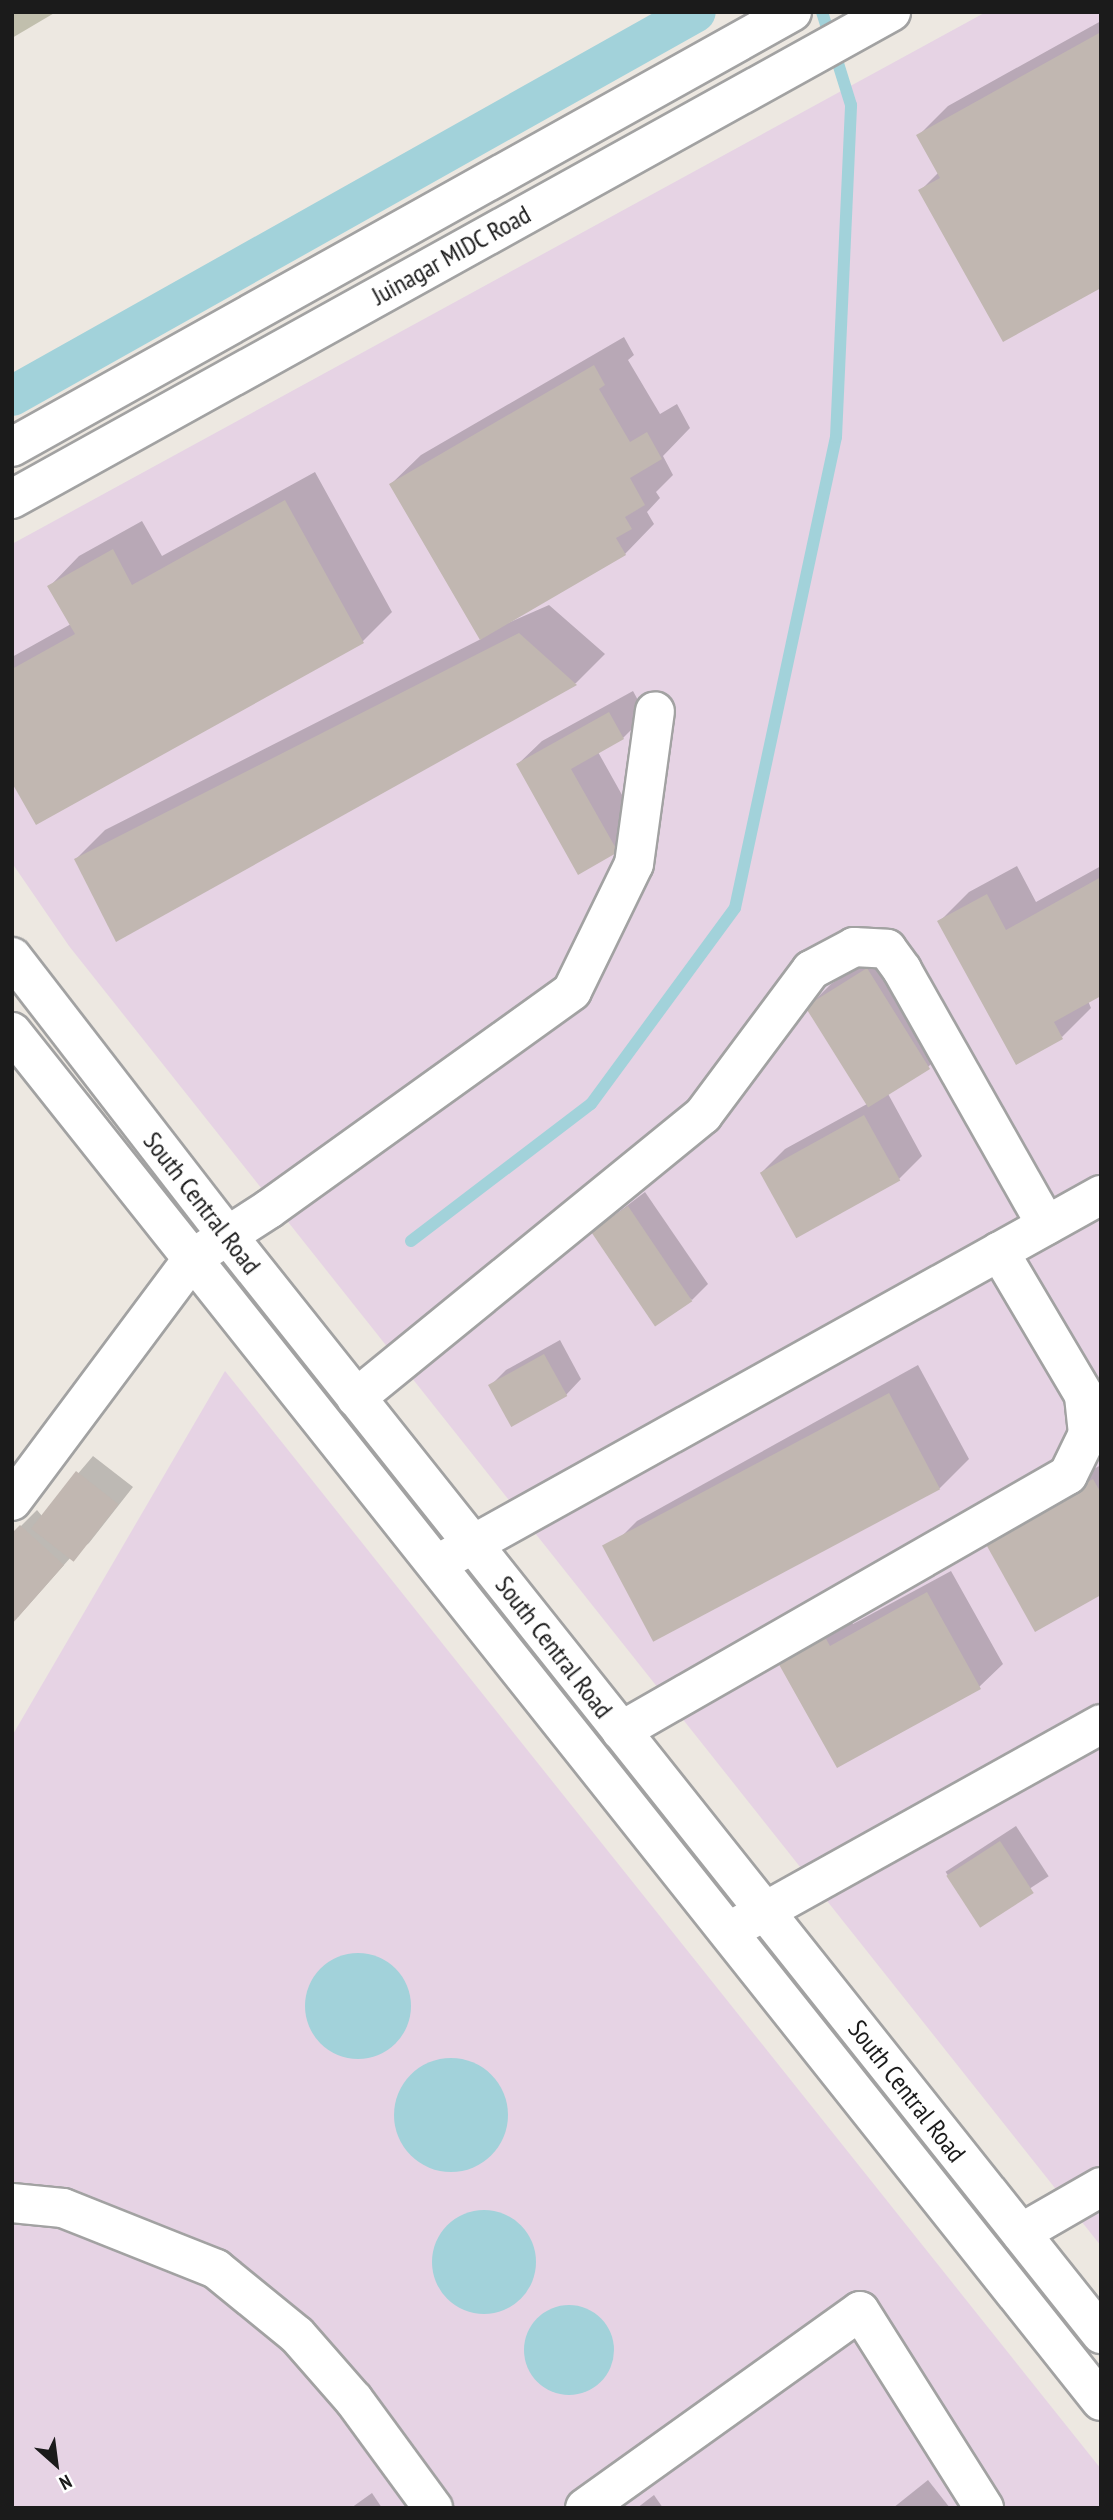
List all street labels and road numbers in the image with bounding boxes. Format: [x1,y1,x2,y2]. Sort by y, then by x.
street label: Juinagar MIDC Road [366,198,536,312]
street label: South Central Road [137,1126,267,1280]
street label: South Central Road [489,1570,619,1724]
street label: South Central Road [842,2014,972,2168]

